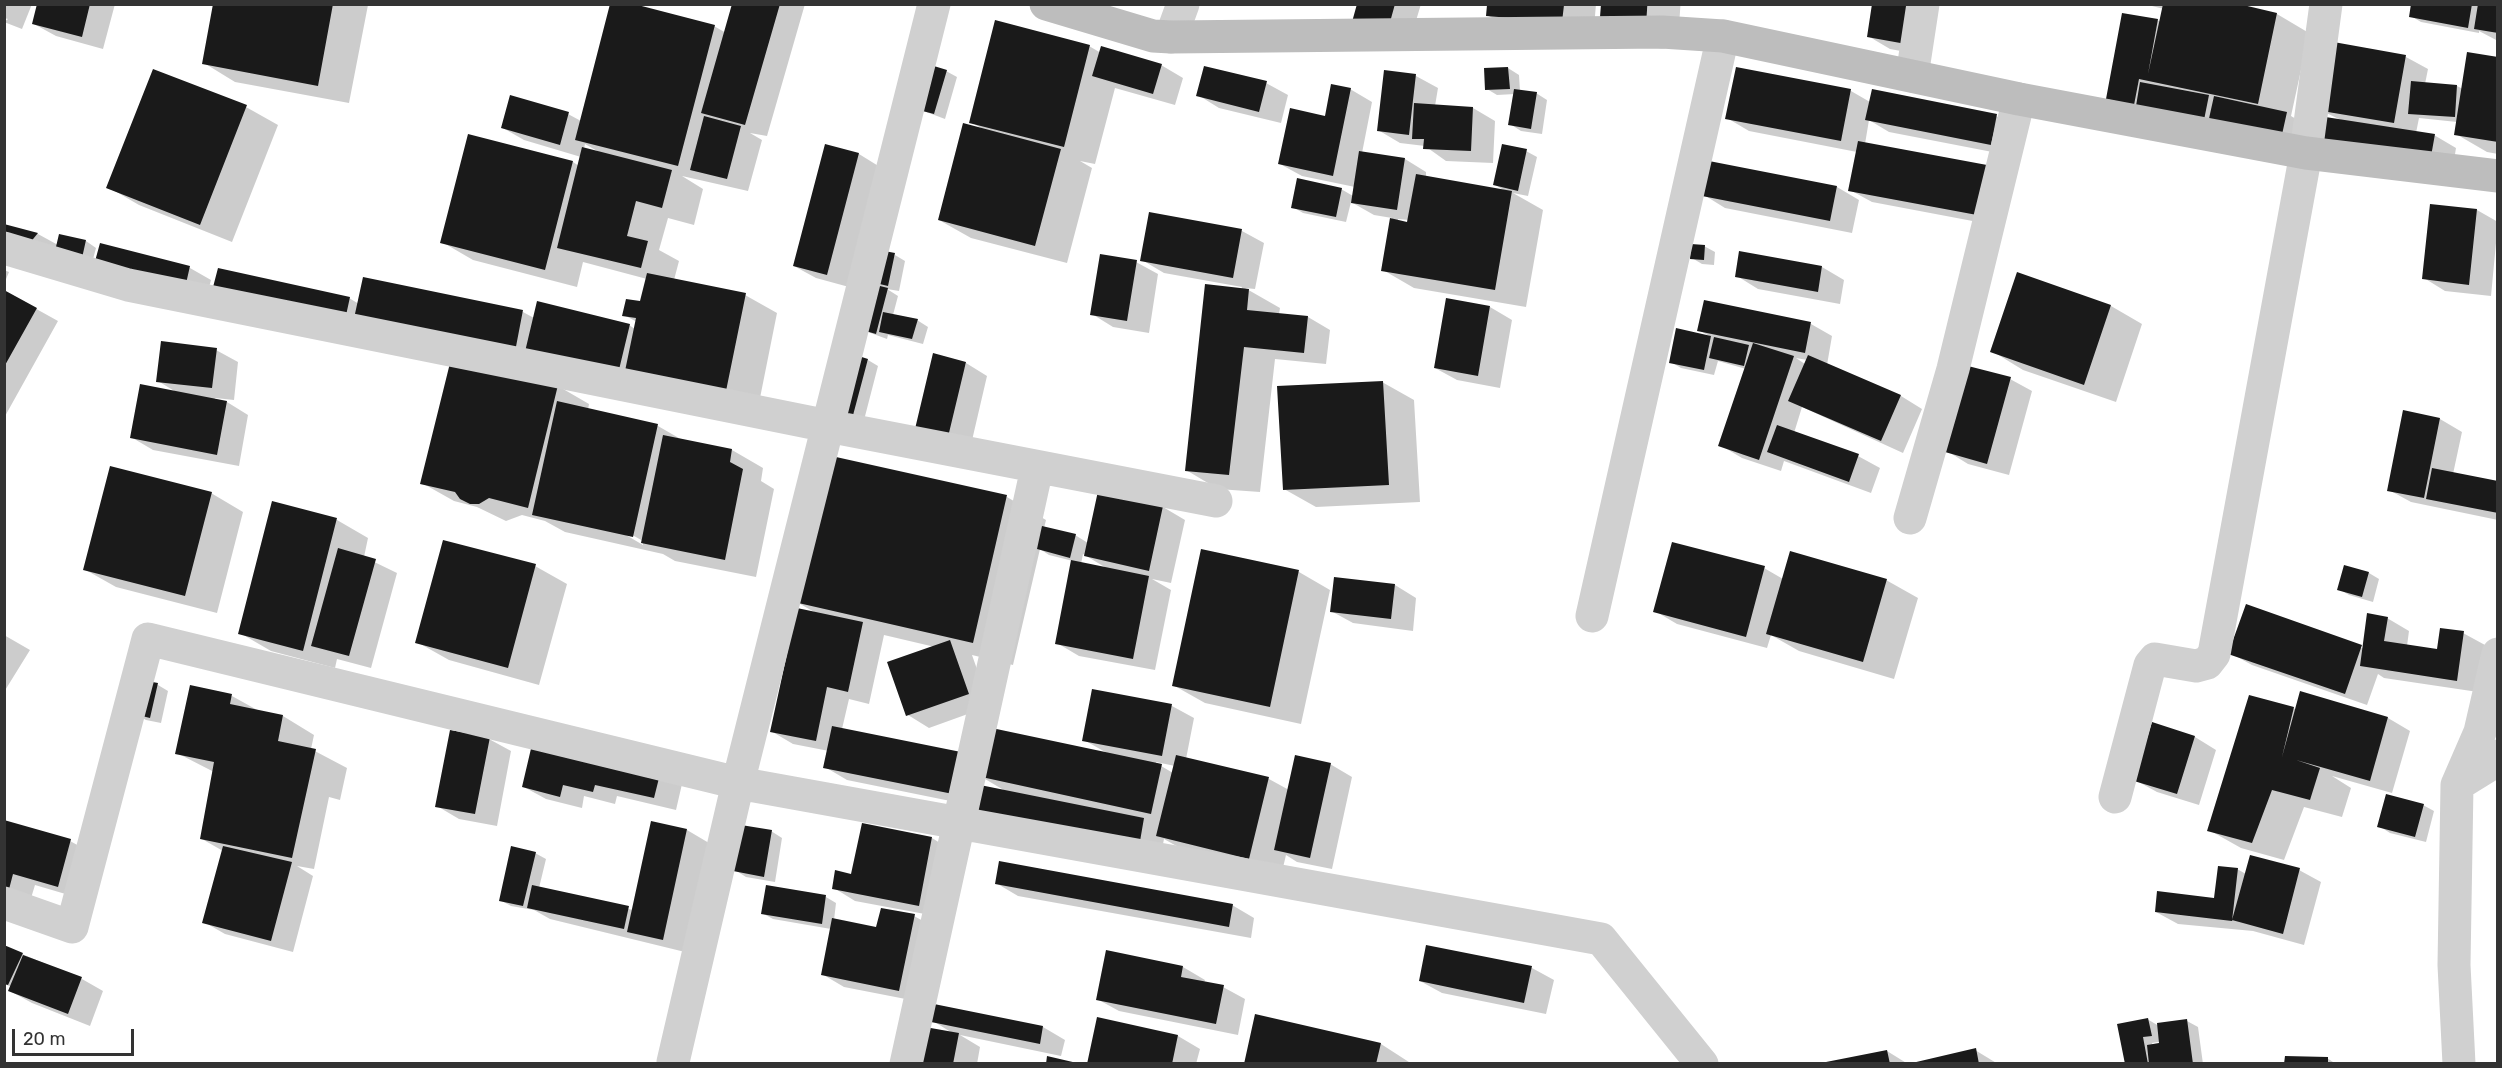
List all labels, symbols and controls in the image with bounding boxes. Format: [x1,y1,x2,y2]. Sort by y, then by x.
scale bar [15,1017,136,1055]
text: 20 m [23,1028,65,1050]

